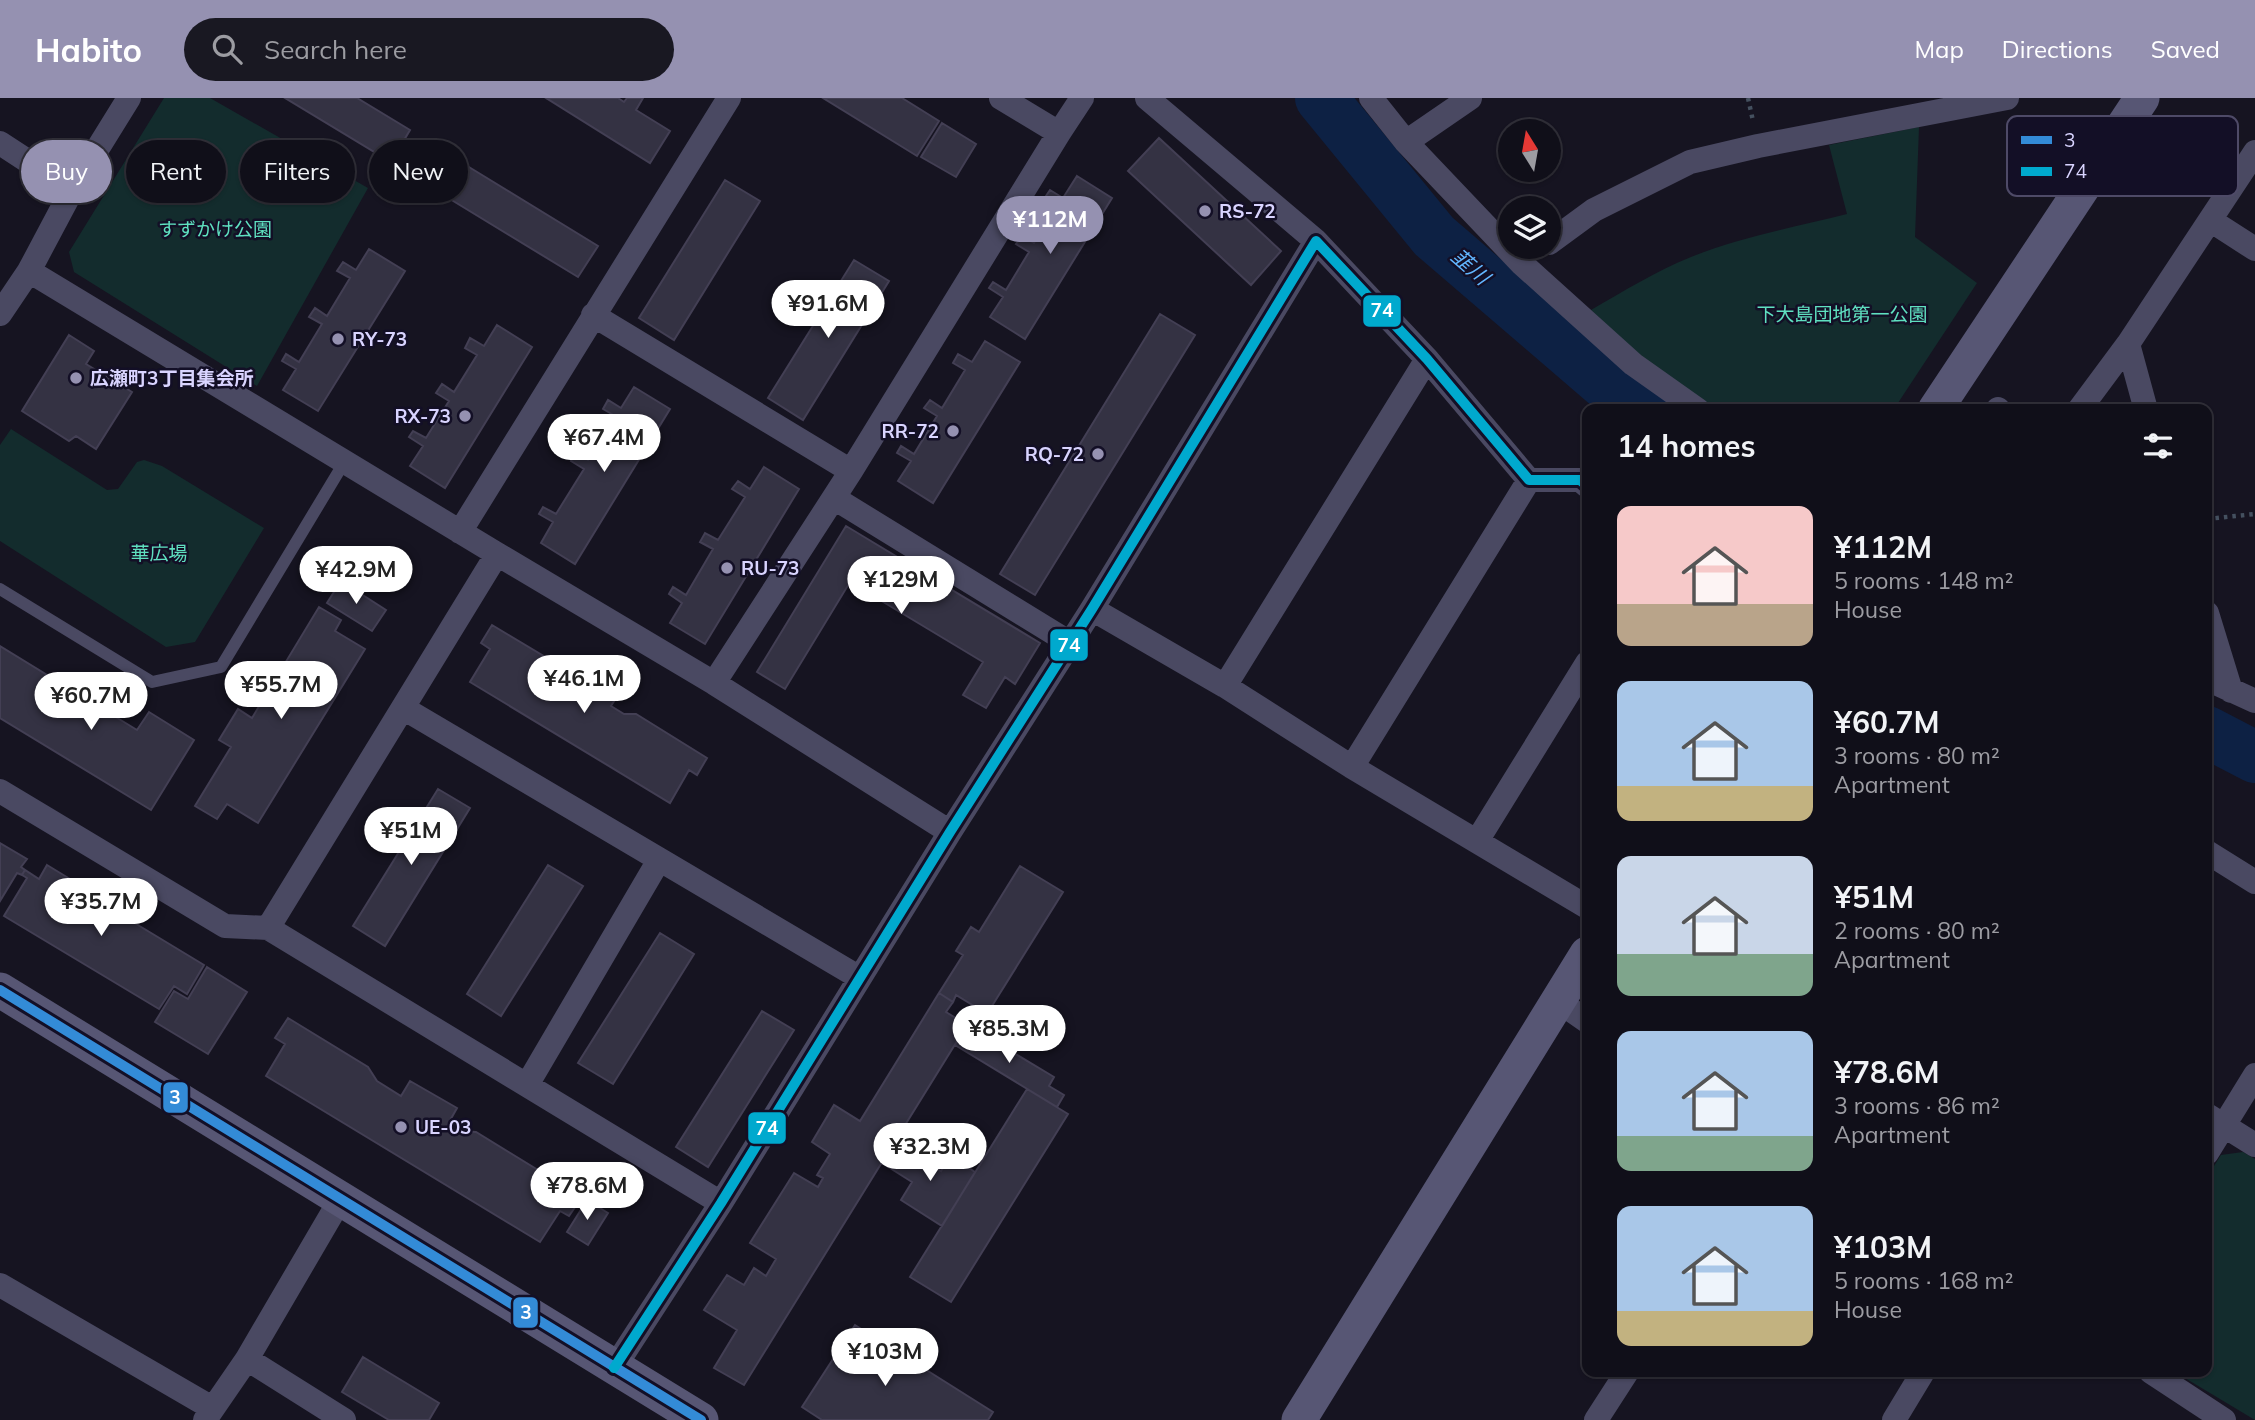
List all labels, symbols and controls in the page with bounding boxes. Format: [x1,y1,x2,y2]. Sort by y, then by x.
search box [184,18,674,81]
text: Habito [35,29,142,70]
icon: search [208,30,246,68]
text: Search here [264,33,407,66]
text: Map [1914,34,1964,64]
text: Directions [2002,34,2113,64]
text: Saved [2151,34,2220,64]
legend [2007,116,2238,196]
north arrow [1498,119,1561,182]
map controls [1498,119,1561,259]
text: 3 [2064,128,2075,152]
chip: Buy [21,140,112,203]
chip: Rent [126,140,226,203]
chip: Filters [240,140,355,203]
chip: New [369,140,468,203]
text: 74 [2064,159,2087,183]
button: layers [1498,196,1561,259]
pin: ¥112M [1001,197,1099,256]
place label: RS-72 [1219,199,1276,223]
marker: RS-72 [1197,203,1213,219]
text: ¥112M [1012,204,1088,233]
park label: すずかけ公園 [158,217,272,241]
water label: 韮川 [1446,243,1497,291]
pin: ¥91.6M [771,280,885,340]
text: ¥91.6M [788,288,868,317]
line badge: 74 [1362,294,1402,328]
text: 74 [1371,298,1394,322]
park label: 下大島団地第一公園 [1756,302,1928,326]
place label: RY-73 [352,327,407,351]
marker: RY-73 [330,331,346,347]
place label: 広瀬町3丁目集会所 [90,366,253,390]
marker: 広瀬町3丁目集会所 [68,370,84,386]
place label: RX-73 [394,404,451,428]
marker: RX-73 [457,408,473,424]
pin: ¥67.4M [547,414,661,474]
place label: RR-72 [882,419,939,443]
text: ¥67.4M [564,422,644,451]
marker: RR-72 [945,423,961,439]
text: 14 homes [1617,427,1756,465]
icon: filters [2139,427,2177,465]
place label: RQ-72 [1025,442,1084,466]
marker: RQ-72 [1090,446,1106,462]
text: ¥112M [1834,528,1932,566]
icon: home [1673,534,1757,618]
park label: 華広場 [130,541,188,565]
pin: ¥42.9M [299,546,413,606]
text: ¥42.9M [316,554,396,583]
place label: RU-73 [741,556,800,580]
pin: ¥129M [852,556,950,616]
marker: RU-73 [719,560,735,576]
text: ¥129M [863,564,939,593]
text: 5 rooms · 148 m² [1834,566,2014,595]
text: House [1834,595,1902,624]
line badge: 74 [1049,628,1089,662]
text: 74 [1058,633,1081,657]
pin: ¥46.1M [527,656,641,715]
pin: ¥55.7M [224,662,338,721]
text: ¥46.1M [544,663,624,692]
text: ¥55.7M [241,669,321,698]
pin: ¥60.7M [34,672,148,732]
text: ¥60.7M [51,680,131,709]
text: ¥60.7M [1834,703,1940,741]
icon: home [1673,709,1757,793]
text: 3 rooms · 80 m² [1834,741,2000,770]
text: Apartment [1834,770,1950,799]
pin: ¥51M [370,808,452,867]
text: ¥51M [380,815,442,844]
pin: ¥35.7M [44,878,158,938]
text: ¥51M [1834,878,1914,916]
icon: home [1673,884,1757,968]
text: ¥35.7M [61,886,141,915]
text: 2 rooms · 80 m² [1834,916,2000,945]
text: Apartment [1834,945,1950,974]
pin: ¥85.3M [952,1006,1066,1065]
text: ¥85.3M [969,1013,1049,1042]
text: ¥78.6M [1834,1053,1940,1091]
icon: home [1673,1059,1757,1143]
line badge: 3 [162,1081,189,1114]
text: 3 [169,1085,181,1109]
text: 3 rooms · 86 m² [1834,1091,2000,1120]
line badge: 74 [747,1111,787,1145]
place label: UE-03 [415,1115,471,1139]
text: 74 [756,1116,779,1140]
marker: UE-03 [393,1119,409,1135]
text: Apartment [1834,1120,1950,1149]
pin: ¥32.3M [873,1124,987,1183]
text: ¥32.3M [890,1131,970,1160]
pin: ¥78.6M [530,1162,644,1222]
text: ¥78.6M [547,1170,627,1199]
text: ¥103M [1834,1228,1932,1266]
icon: home [1673,1234,1757,1318]
text: 5 rooms · 168 m² [1834,1266,2014,1295]
text: House [1834,1295,1902,1324]
line badge: 3 [512,1296,539,1329]
text: 3 [520,1300,532,1324]
pin: ¥103M [836,1328,934,1388]
text: ¥103M [847,1336,923,1365]

